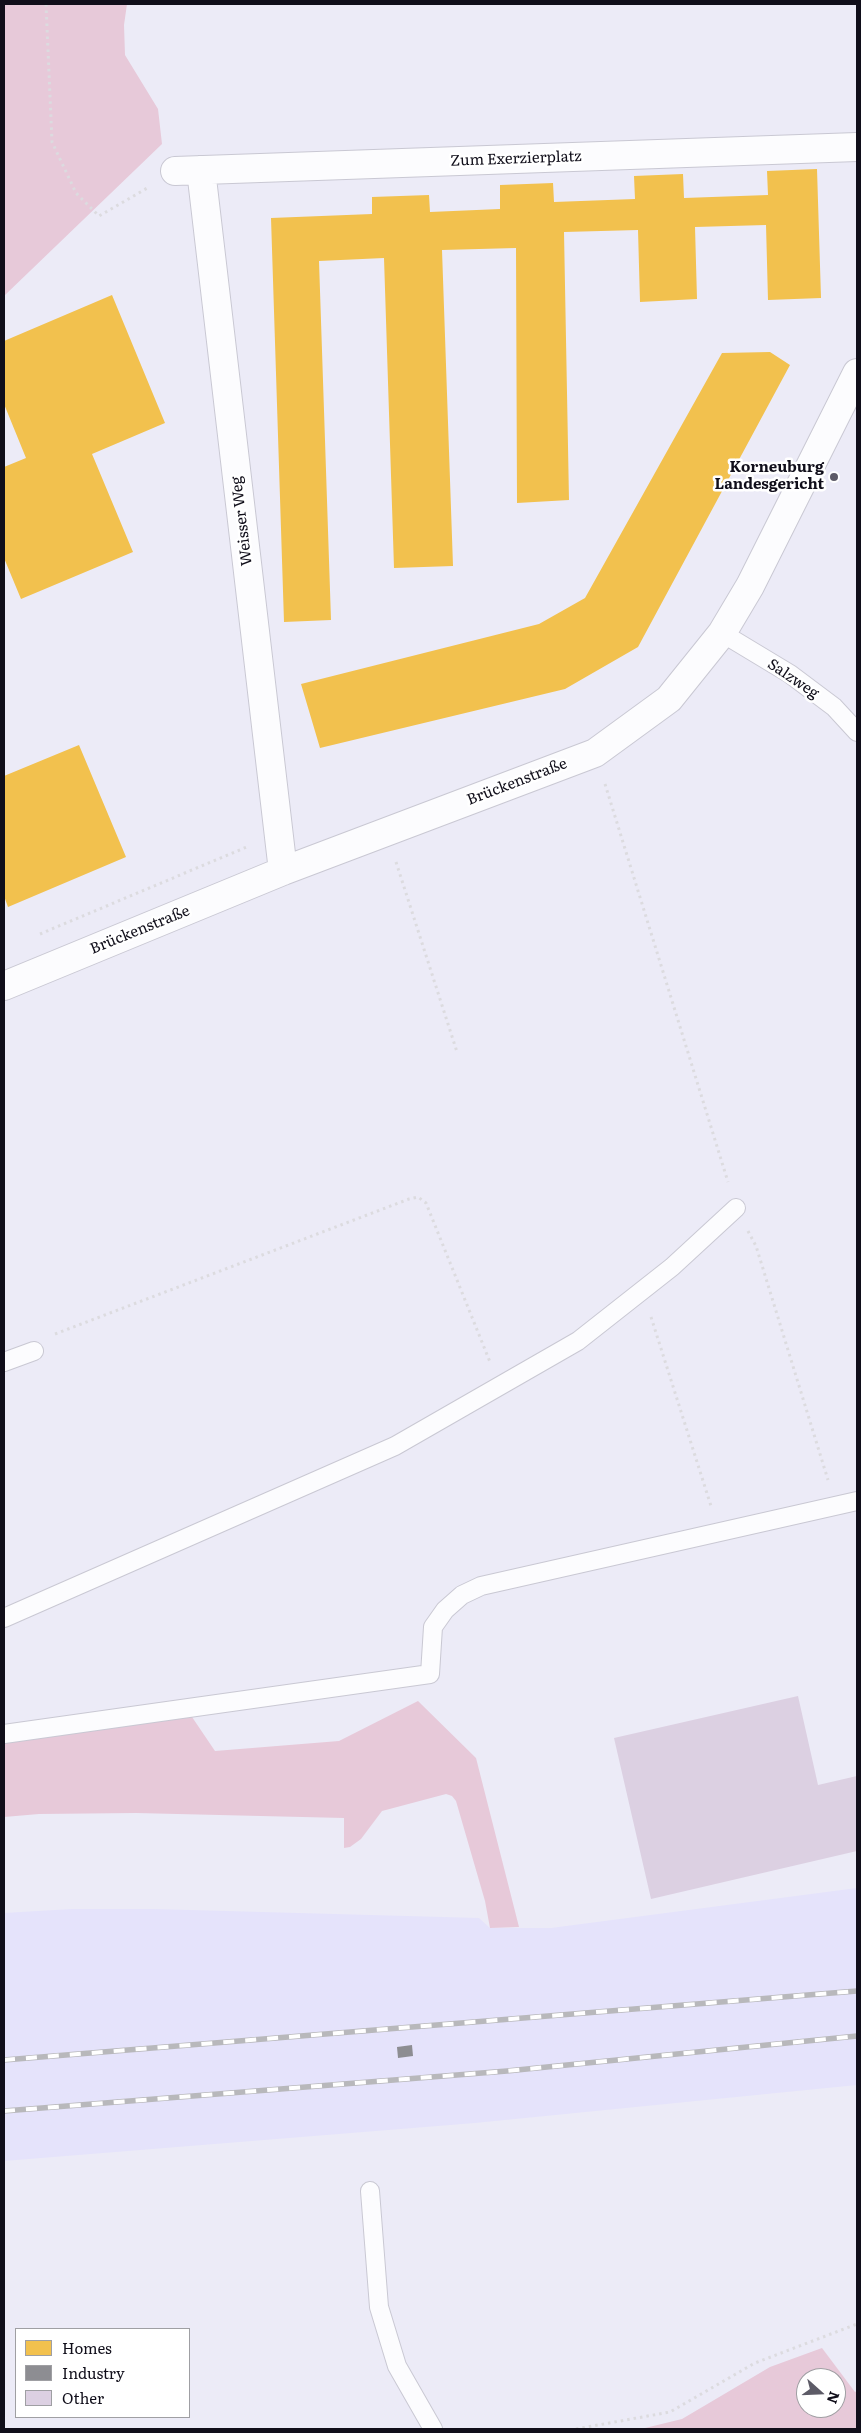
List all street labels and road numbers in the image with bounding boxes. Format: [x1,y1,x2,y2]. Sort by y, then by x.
street label: Zum Exerzierplatz [450,148,582,170]
street label: Weisser Weg [228,475,256,567]
street label: Salzweg [764,655,822,703]
street label: Brückenstraße [464,755,570,809]
street label: Brückenstraße [88,902,192,958]

